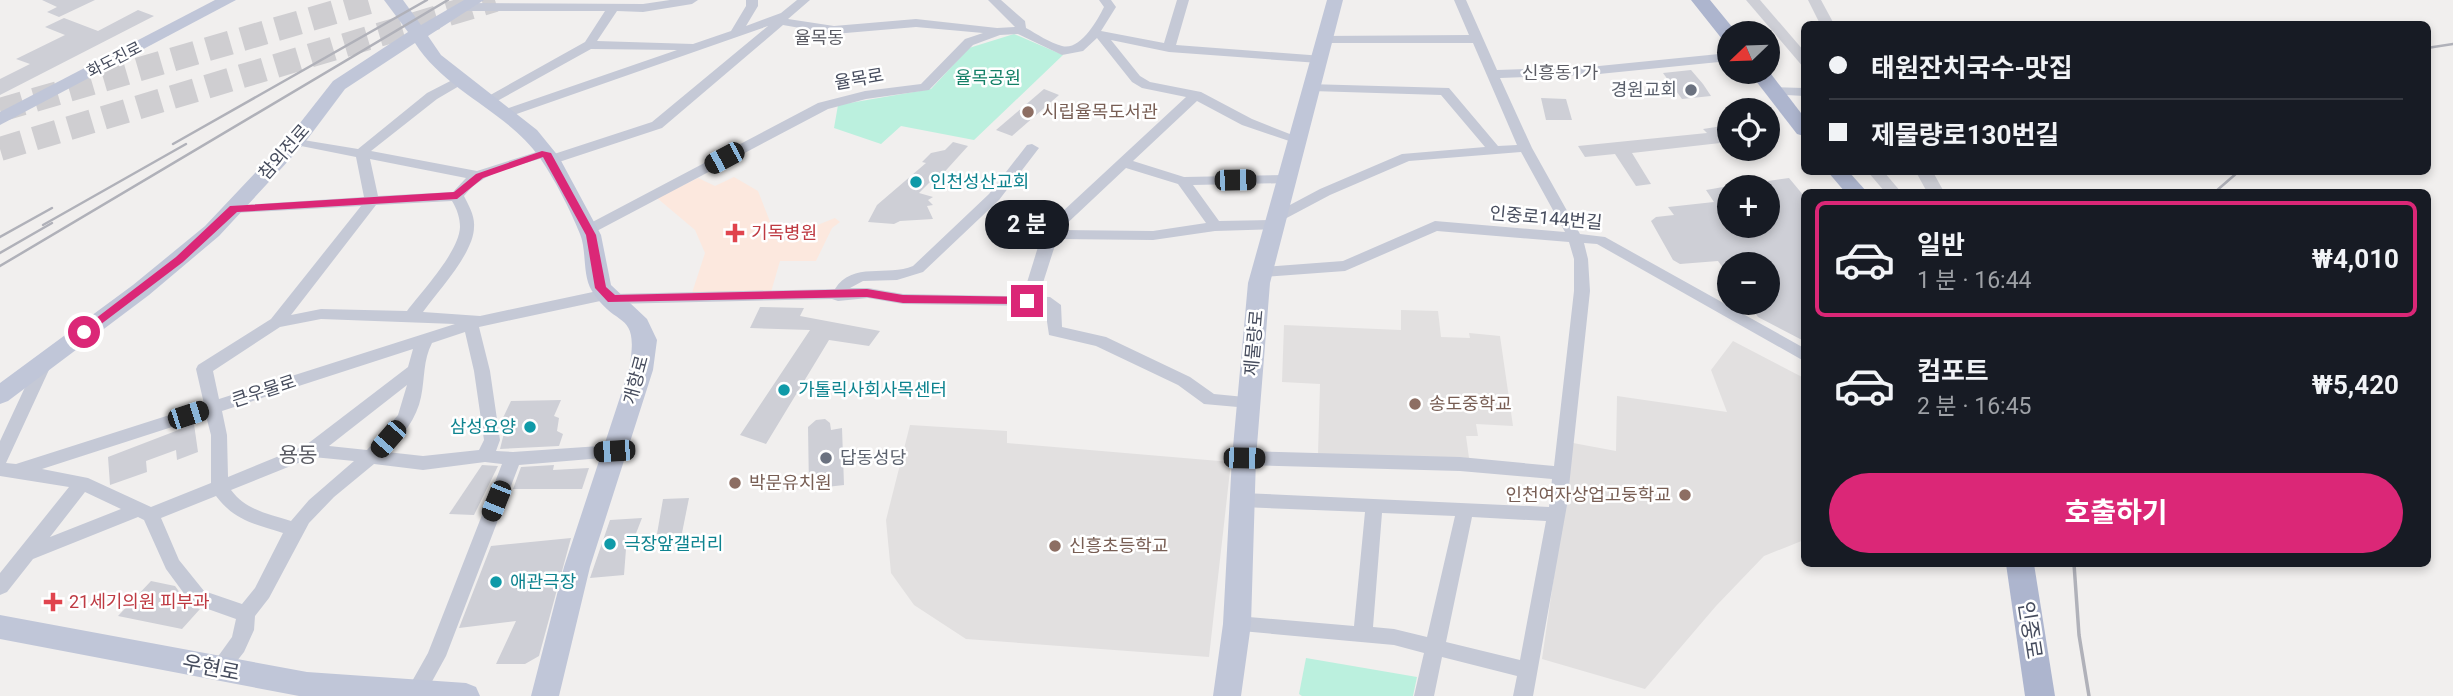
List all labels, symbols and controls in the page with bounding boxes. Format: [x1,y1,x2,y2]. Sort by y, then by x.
north arrow [1717,21,1780,84]
map controls [1717,21,1780,315]
district label: 율목동 [794,27,844,48]
street label: 화도진로 [84,37,145,81]
text: 태원잔치국수-맛집 [1871,53,2073,83]
district label: 신흥동1가 [1522,62,1599,83]
street label: 율목로 [833,64,885,93]
park label: 율목공원 [955,67,1021,88]
place label: 경원교회 [1611,79,1677,100]
marker: 경원교회 [1683,82,1699,98]
button: locate [1717,98,1780,161]
place label: 시립율목도서관 [1042,101,1158,122]
marker: 시립율목도서관 [1020,104,1036,120]
street label: 참외전로 [254,120,313,184]
text: 제물량로130번길 [1871,120,2059,150]
car [701,139,748,177]
car [1214,169,1257,191]
place label: 인천성산교회 [930,171,1029,192]
marker: 인천성산교회 [908,174,924,190]
button: + [1717,175,1780,238]
callout: 2 분 [985,200,1069,248]
street label: 인중로144번길 [1489,202,1603,233]
text: 2 분 [1007,211,1047,238]
place label: 기독병원 [751,222,817,243]
marker: 기독병원 [725,223,745,243]
icon: car [1833,228,1896,291]
text: 일반 [1917,230,1965,260]
text: ₩4,010 [2312,244,2399,274]
button: − [1717,252,1780,315]
text: 1 분 · 16:44 [1917,267,2032,294]
route end [1011,285,1043,317]
street label: 제물량로 [1240,309,1267,377]
route start [68,316,100,348]
street label: 개항로 [619,353,652,407]
icon: car [1833,354,1896,417]
text: 컴포트 [1917,356,1989,386]
street label: 큰우물로 [229,370,299,411]
text: ₩5,420 [2312,370,2399,400]
place label: 가톨릭사회사목센터 [798,379,947,400]
marker: 가톨릭사회사목센터 [776,382,792,398]
place label: 송도중학교 [1429,393,1512,414]
text: 2 분 · 16:45 [1917,393,2032,420]
marker: 송도중학교 [1407,396,1423,412]
car [165,399,212,431]
car [367,416,410,462]
place label: 삼성요양 [450,416,516,437]
marker: 삼성요양 [522,419,538,435]
car [593,439,636,463]
district label: 용동 [279,443,317,467]
place label: 답동성당 [840,447,906,468]
car [1223,447,1266,469]
marker: 답동성당 [818,450,834,466]
place label: 박문유치원 [749,472,832,493]
button: 호출하기 [1829,473,2403,553]
marker: 박문유치원 [727,475,743,491]
car [479,478,514,524]
place label: 인천여자상업고둥학교 [1505,484,1671,505]
marker: 인천여자상업고둥학교 [1677,487,1693,503]
place label: 극장앞갤러리 [624,533,723,554]
place label: 신흥초등학교 [1069,535,1168,556]
marker: 극장앞갤러리 [602,536,618,552]
marker: 신흥초등학교 [1047,538,1063,554]
place label: 애관극장 [510,571,576,592]
marker: 애관극장 [488,574,504,590]
place label: 21세기의원 피부과 [69,591,210,612]
marker: 21세기의원 피부과 [43,592,63,612]
street label: 인중로 [2014,599,2046,661]
street label: 우현로 [180,651,242,685]

